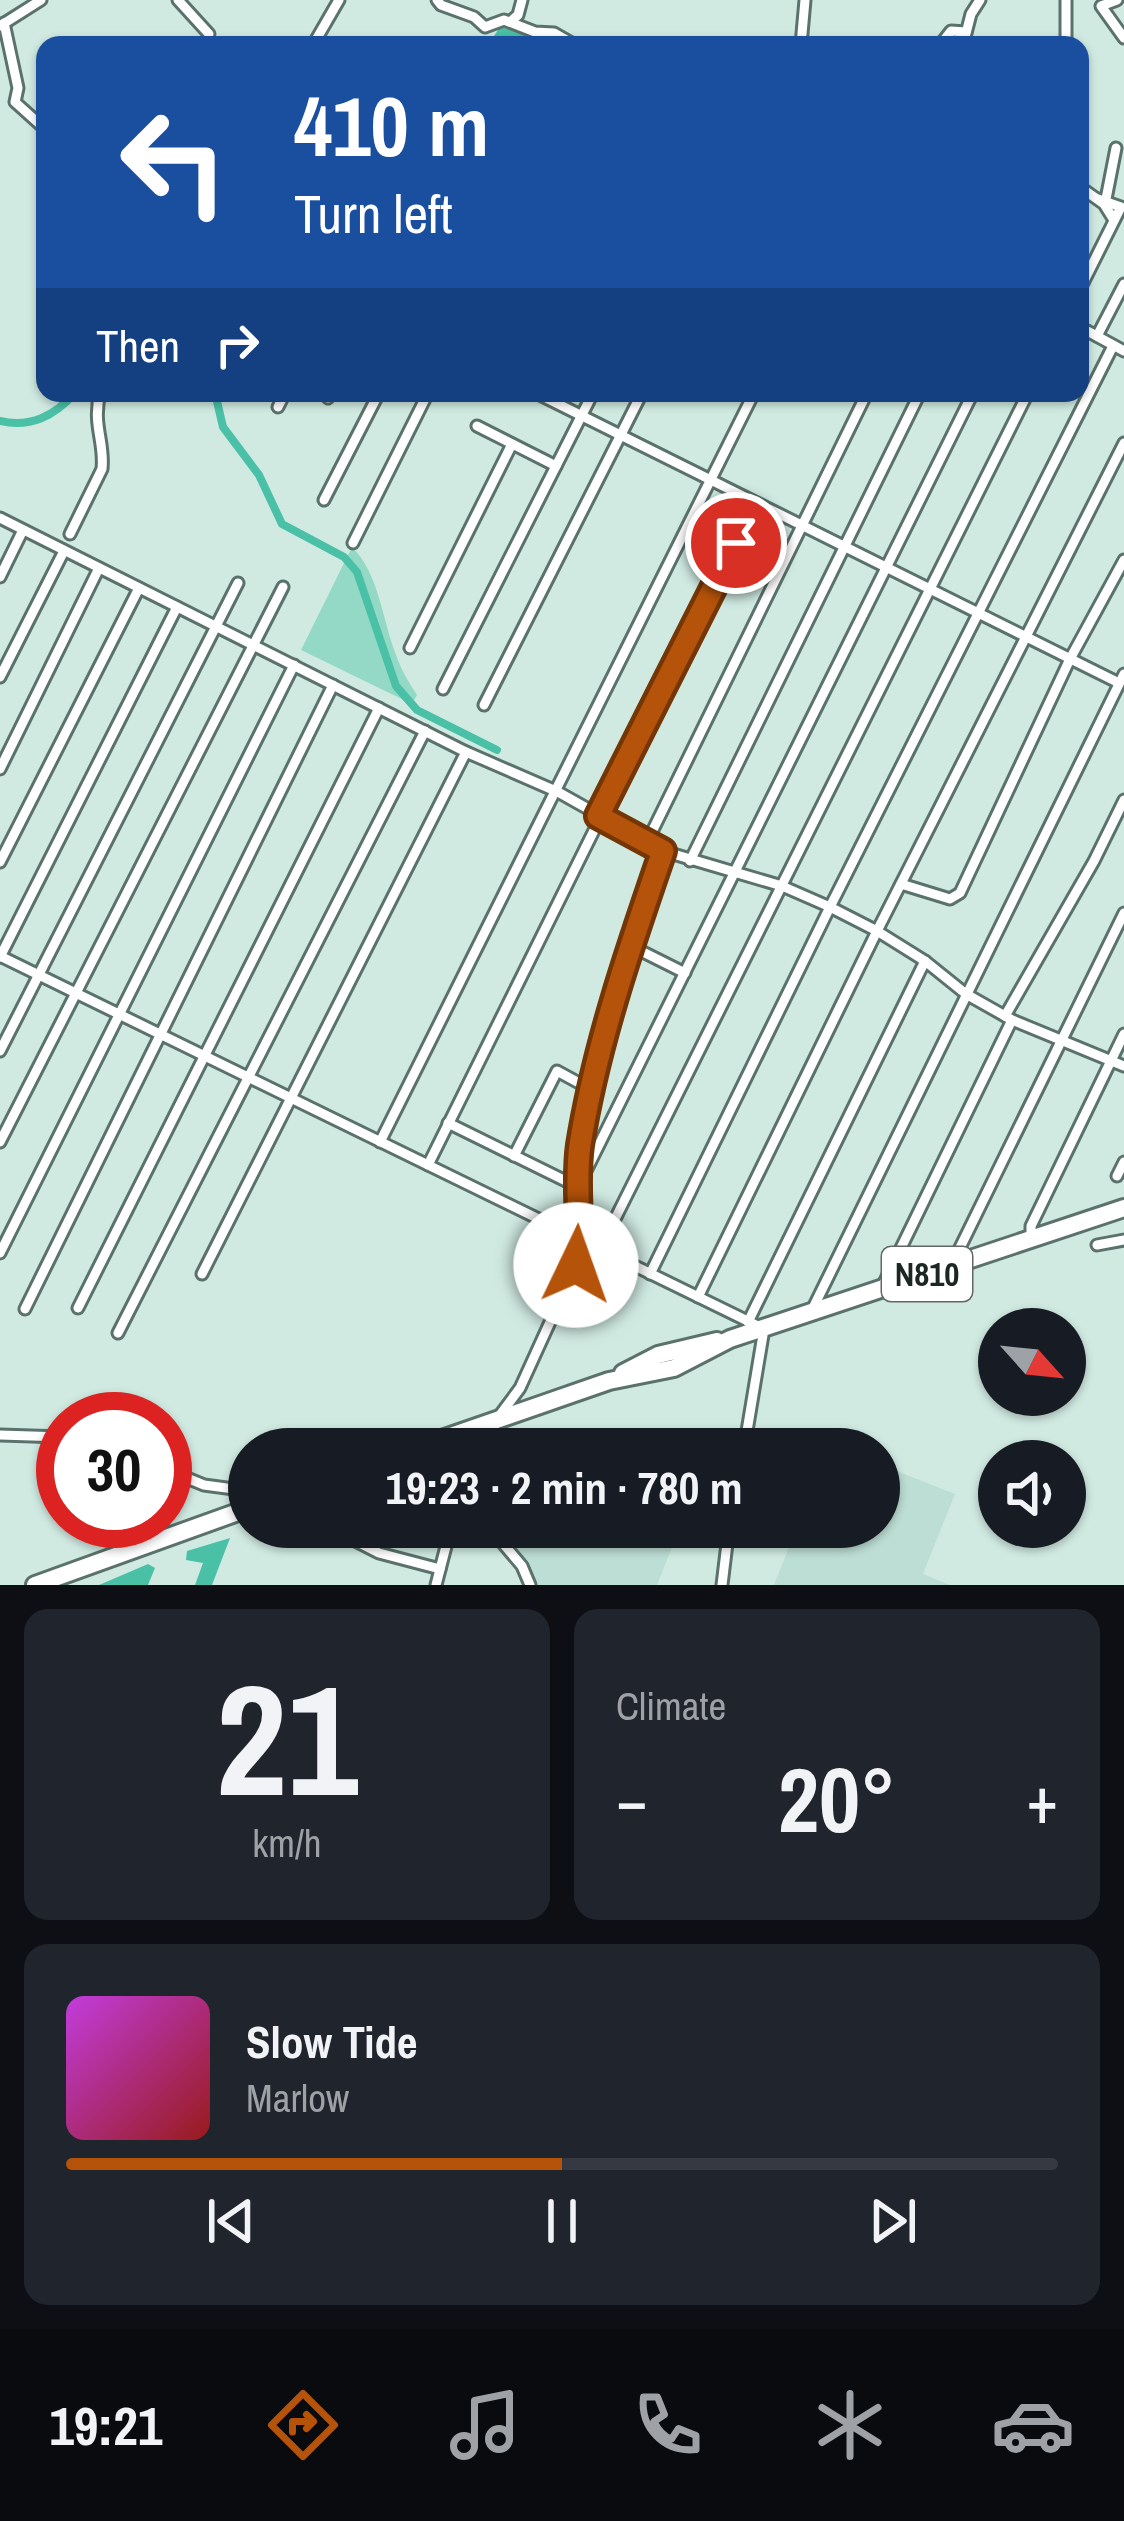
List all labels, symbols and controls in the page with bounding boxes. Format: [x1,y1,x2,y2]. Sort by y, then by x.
text: 410 m [294,69,489,182]
icon: left [96,84,252,240]
text: Turn left [294,177,453,250]
icon: right [204,312,270,378]
text: Then [96,315,180,376]
pin [685,492,787,594]
icon: arrive [703,510,769,576]
position arrow [513,1202,639,1328]
road number: N810 [882,1247,972,1301]
north arrow [978,1308,1086,1416]
map controls [978,1308,1086,1548]
speed limit sign: 30 [36,1392,192,1548]
button: sound [978,1440,1086,1548]
text: 19:23 · 2 min · 780 m [386,1457,742,1518]
text: 21 [216,1634,358,1844]
text: Climate [616,1680,726,1732]
text: 20° [778,1739,896,1860]
text: − [616,1755,648,1844]
text: + [1026,1755,1058,1844]
text: km/h [252,1817,322,1869]
text: Slow Tide [246,2011,418,2072]
text: Marlow [246,2072,349,2124]
icon: previous [198,2188,264,2254]
icon: pause [529,2188,595,2254]
icon: next [860,2188,926,2254]
icon: directions [261,2383,345,2467]
icon: music [443,2383,527,2467]
icon: phone [626,2383,710,2467]
icon: climate [808,2383,892,2467]
icon: car [991,2383,1075,2467]
text: 19:21 [49,2389,162,2462]

